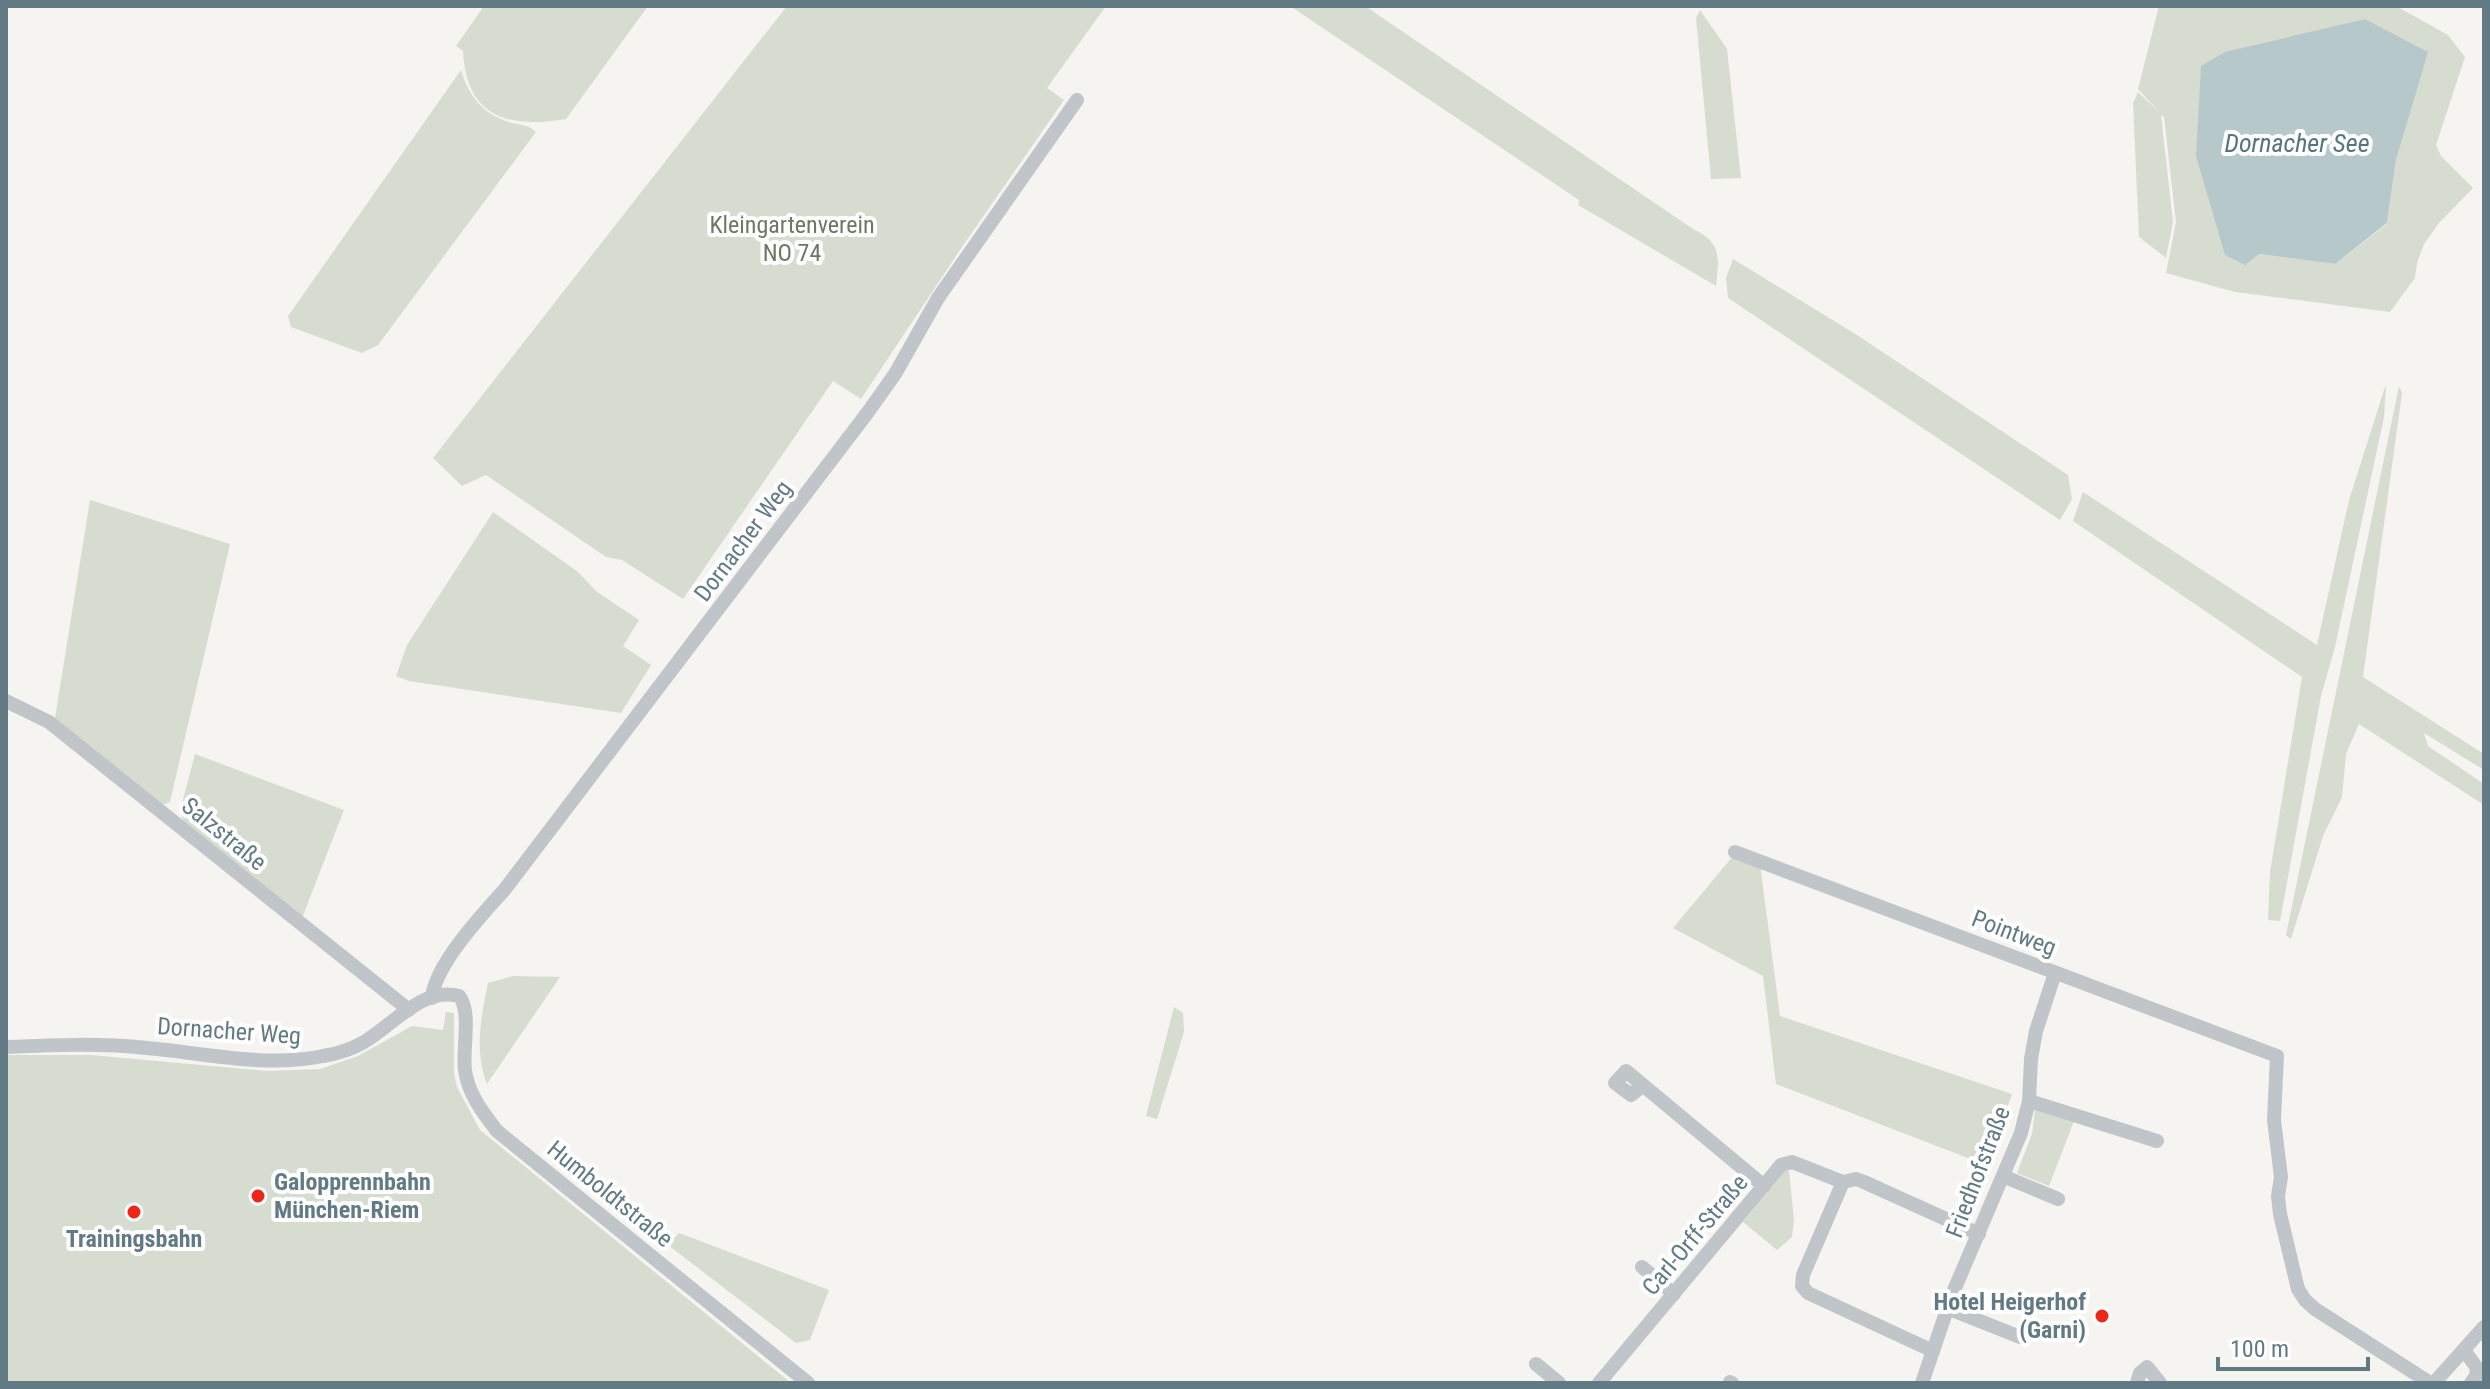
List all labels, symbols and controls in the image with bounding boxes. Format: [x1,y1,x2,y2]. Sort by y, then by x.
water label: Dornacher See [2225,128,2370,158]
park label: Kleingartenverein NO 74 [709,211,875,267]
street label: Dornacher Weg [689,475,797,607]
street label: Salzstraße [176,792,272,876]
street label: Pointweg [1968,904,2060,962]
street label: Dornacher Weg [156,1012,302,1050]
street label: Friedhofstraße [1940,1102,2016,1242]
street label: Humboldtstraße [542,1135,678,1253]
place label: Galopprennbahn München-Riem [274,1168,431,1224]
street label: Carl-Orff-Straße [1637,1169,1753,1301]
marker: Galopprennbahn München-Riem [249,1187,267,1205]
marker: Trainingsbahn [125,1203,143,1221]
place label: Trainingsbahn [66,1225,202,1253]
place label: Hotel Heigerhof (Garni) [1934,1288,2086,1344]
marker: Hotel Heigerhof (Garni) [2093,1307,2111,1325]
scale bar [2218,1321,2368,1371]
text: 100 m [2230,1335,2289,1363]

